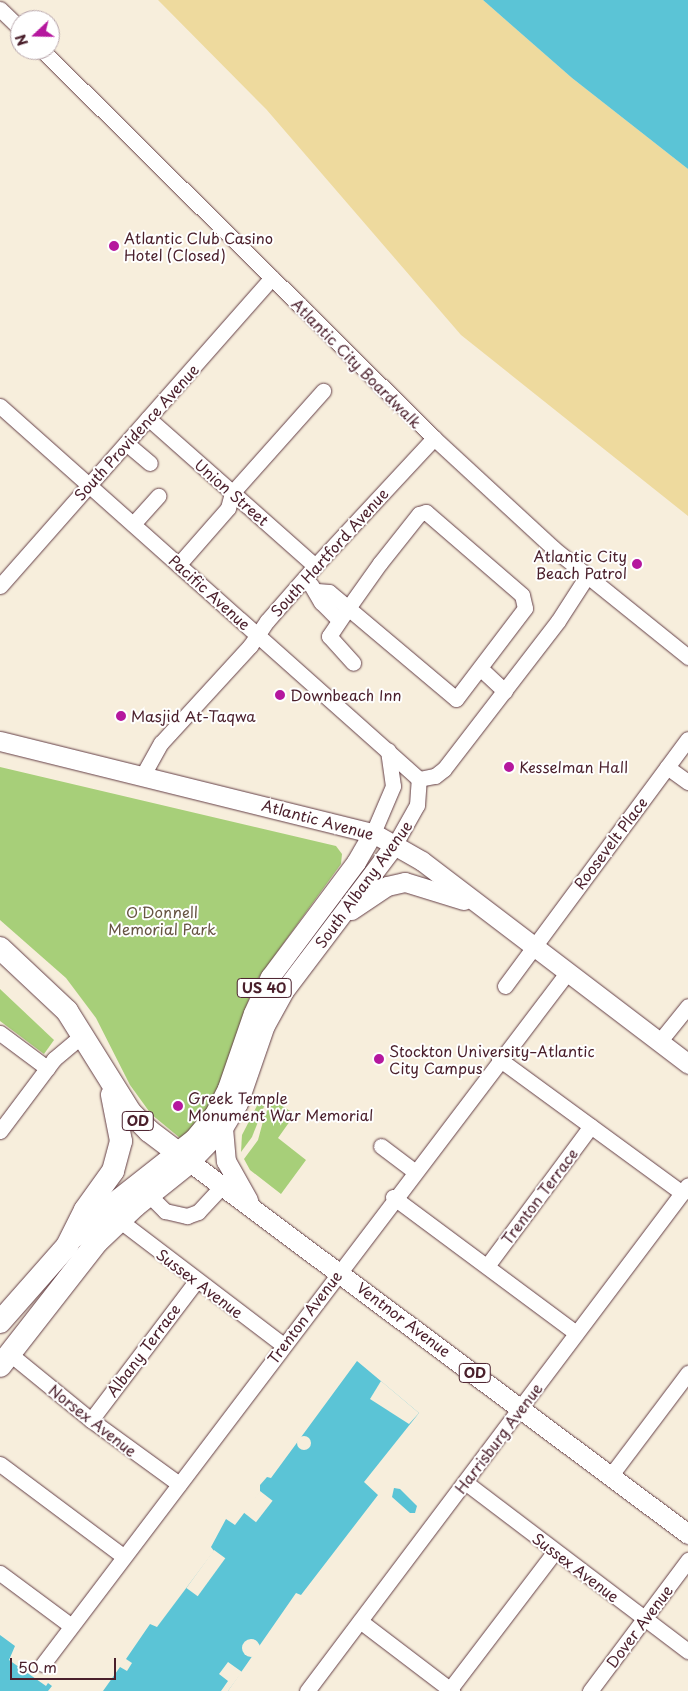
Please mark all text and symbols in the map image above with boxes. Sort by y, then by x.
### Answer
north arrow [10,10,60,60]
text: N [10,31,33,49]
place label: Atlantic Club Casino Hotel (Closed) [124,228,272,263]
marker: Atlantic Club Casino Hotel (Closed) [108,240,120,252]
street label: Atlantic City Boardwalk [288,294,426,432]
street label: South Providence Avenue [69,359,203,505]
street label: Union Street [191,455,273,529]
street label: South Hartford Avenue [267,484,391,620]
place label: Atlantic City Beach Patrol [534,546,627,581]
street label: Pacific Avenue [165,551,255,633]
marker: Atlantic City Beach Patrol [631,558,643,570]
place label: Downbeach Inn [290,686,402,704]
marker: Downbeach Inn [274,689,286,701]
place label: Masjid At-Taqwa [131,707,255,725]
marker: Masjid At-Taqwa [115,710,127,722]
place label: Kesselman Hall [519,758,628,776]
marker: Kesselman Hall [503,761,515,773]
street label: Roosevelt Place [569,793,651,893]
street label: Atlantic Avenue [261,796,375,842]
street label: South Albany Avenue [311,817,415,951]
park label: O'Donnell Memorial Park [108,902,216,937]
road number: US 40 [236,976,292,1000]
place label: Stockton University–Atlantic City Campus [389,1041,595,1076]
marker: Stockton University–Atlantic City Campus [373,1053,385,1065]
place label: Greek Temple Monument War Memorial [188,1088,375,1123]
marker: Greek Temple Monument War Memorial [172,1100,184,1112]
road number: OD [122,1110,154,1132]
street label: Trenton Terrace [497,1144,581,1248]
street label: Sussex Avenue [153,1244,247,1322]
street label: Trenton Avenue [263,1267,345,1367]
street label: Ventnor Avenue [354,1278,454,1360]
street label: Albany Terrace [103,1301,183,1399]
road number: OD [459,1362,491,1385]
street label: Harrisburg Avenue [450,1379,546,1497]
street label: Norsex Avenue [46,1380,140,1460]
street label: Sussex Avenue [529,1528,623,1606]
street label: Dover Avenue [602,1581,676,1671]
scale bar [12,1648,119,1680]
text: 50 m [18,1655,57,1678]

